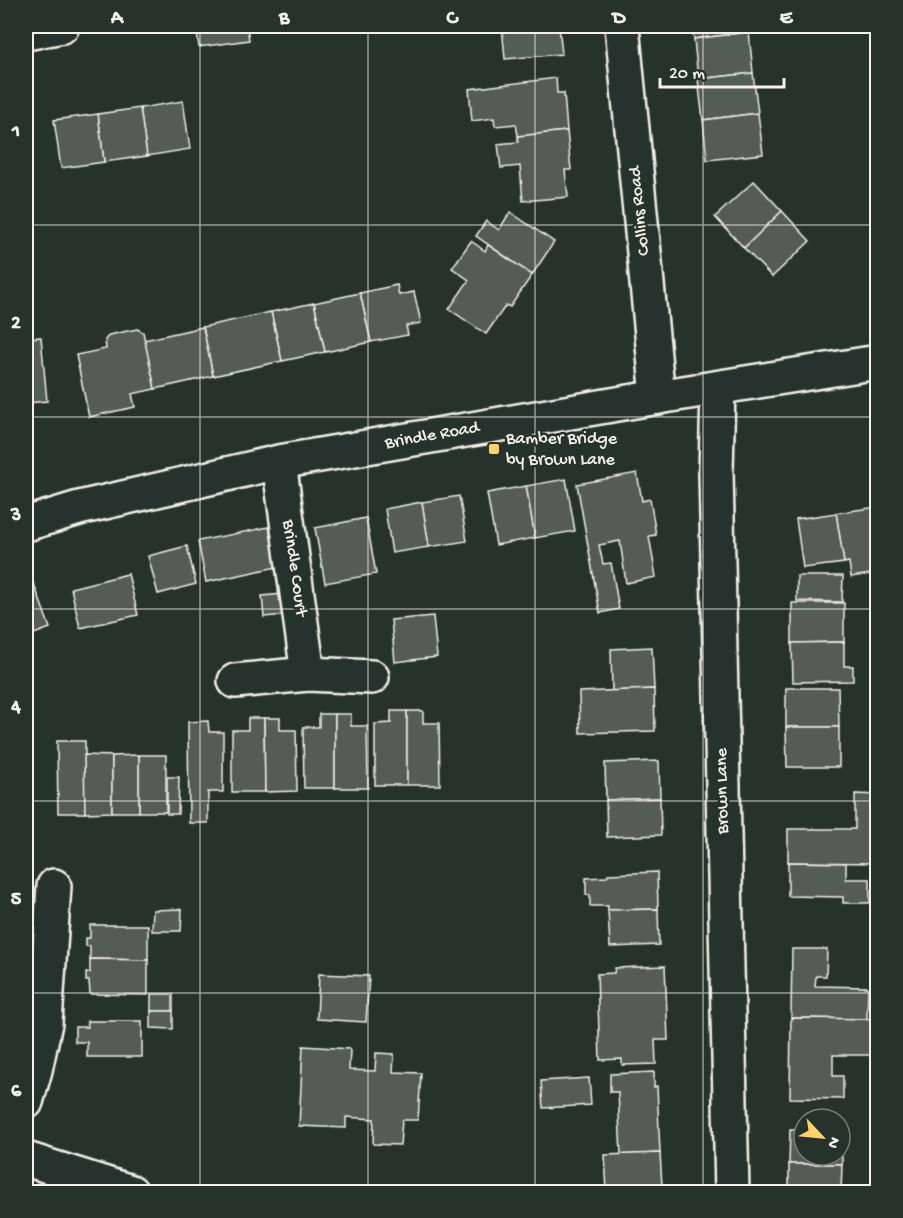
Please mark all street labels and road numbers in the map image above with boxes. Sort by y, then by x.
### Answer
street label: Collins Road [625,164,655,257]
street label: Brindle Road [382,417,482,455]
street label: Brindle Court [277,517,311,619]
street label: Brown Lane [712,747,734,835]

